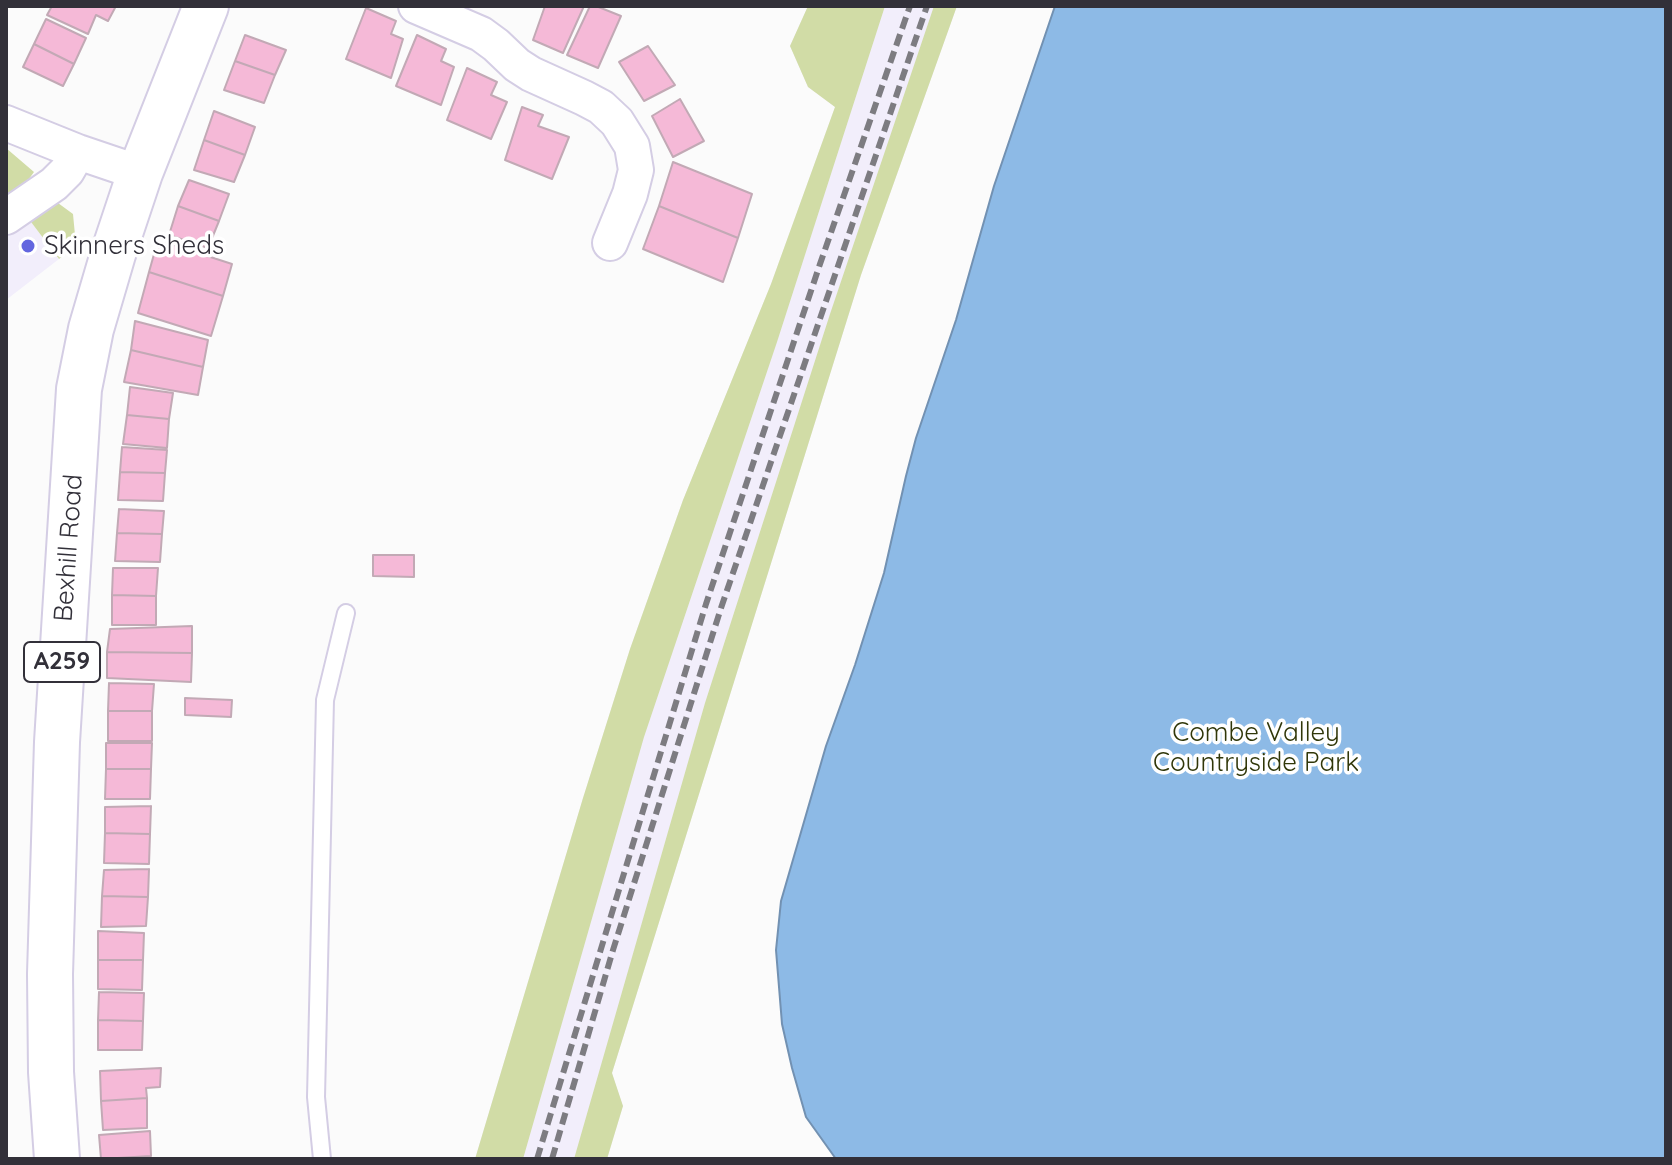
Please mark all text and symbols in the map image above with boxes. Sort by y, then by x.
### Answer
place label: Skinners Sheds [44,230,224,262]
marker: Skinners Sheds [19,237,37,255]
street label: Bexhill Road [48,473,90,623]
road number: A259 [24,642,100,682]
park label: Combe Valley Countryside Park [1153,717,1359,778]

